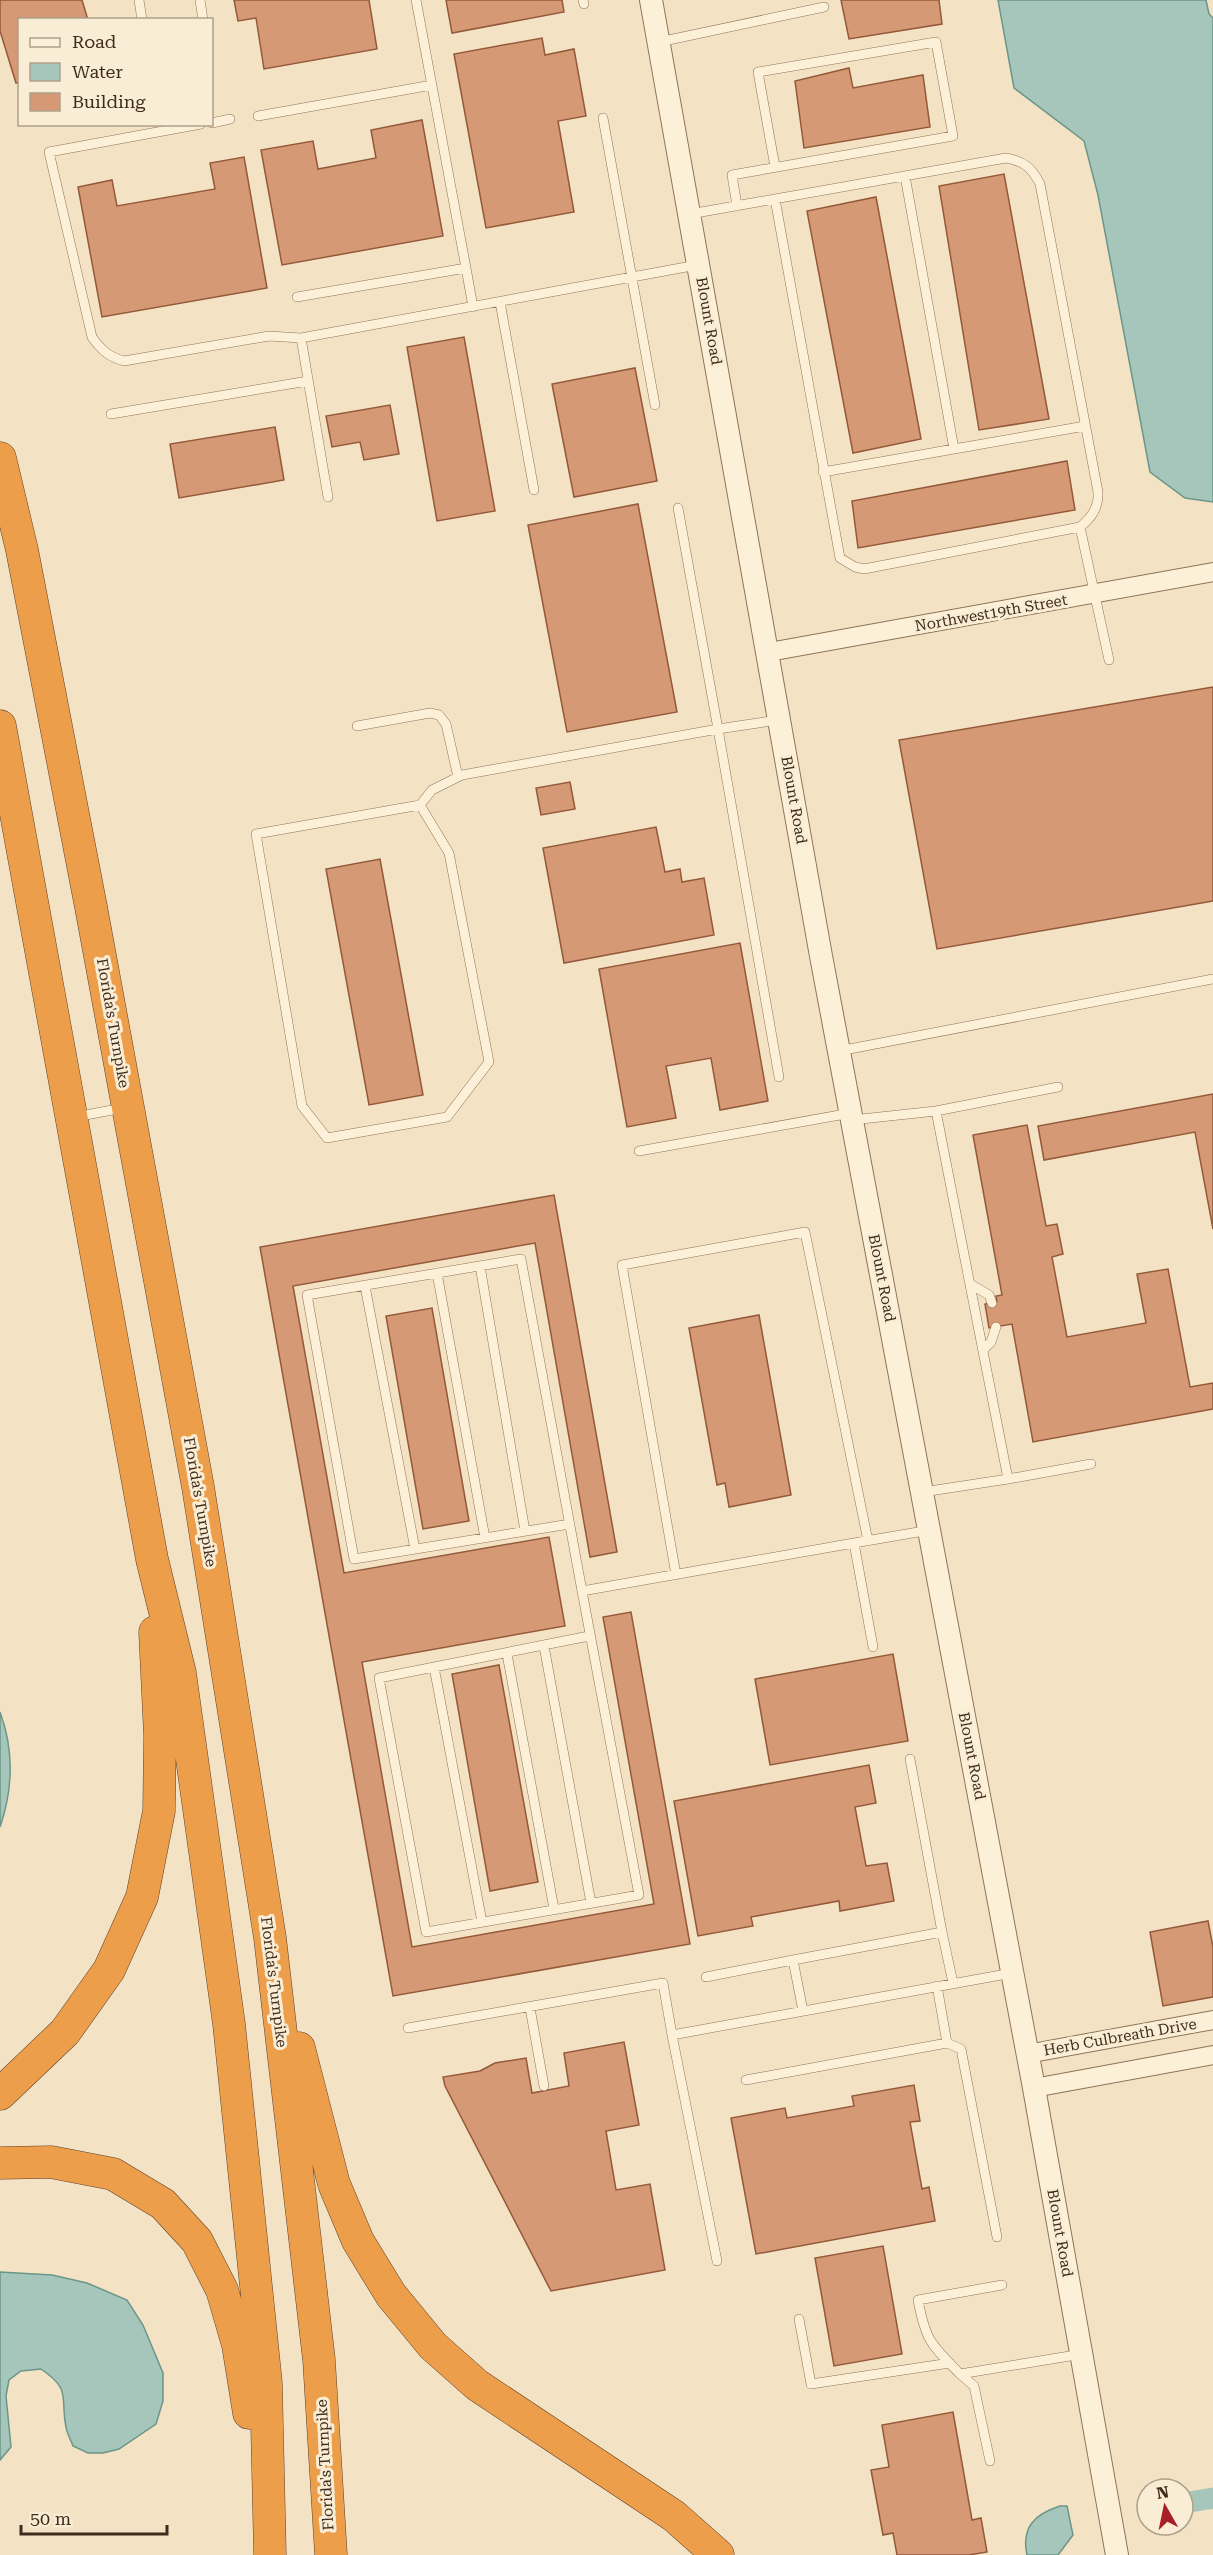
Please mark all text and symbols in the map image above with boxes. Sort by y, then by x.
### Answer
legend [18,18,213,126]
text: Road [72,31,117,52]
text: Water [72,61,123,82]
text: Building [72,91,146,112]
street label: Blount Road [692,276,726,367]
street label: Northwest19th Street [913,591,1069,635]
street label: Blount Road [777,755,811,846]
street label: Florida's Turnpike [93,957,133,1089]
street label: Blount Road [865,1233,899,1324]
street label: Florida's Turnpike [180,1436,220,1568]
street label: Blount Road [955,1711,989,1802]
street label: Florida's Turnpike [257,1916,291,2048]
street label: Herb Culbreath Drive [1042,2015,1198,2059]
street label: Blount Road [1043,2188,1077,2279]
street label: Florida's Turnpike [313,2399,337,2531]
north arrow [1135,2477,1195,2537]
text: N [1155,2482,1170,2503]
scale bar [21,2498,166,2536]
text: 50 m [30,2508,71,2529]

